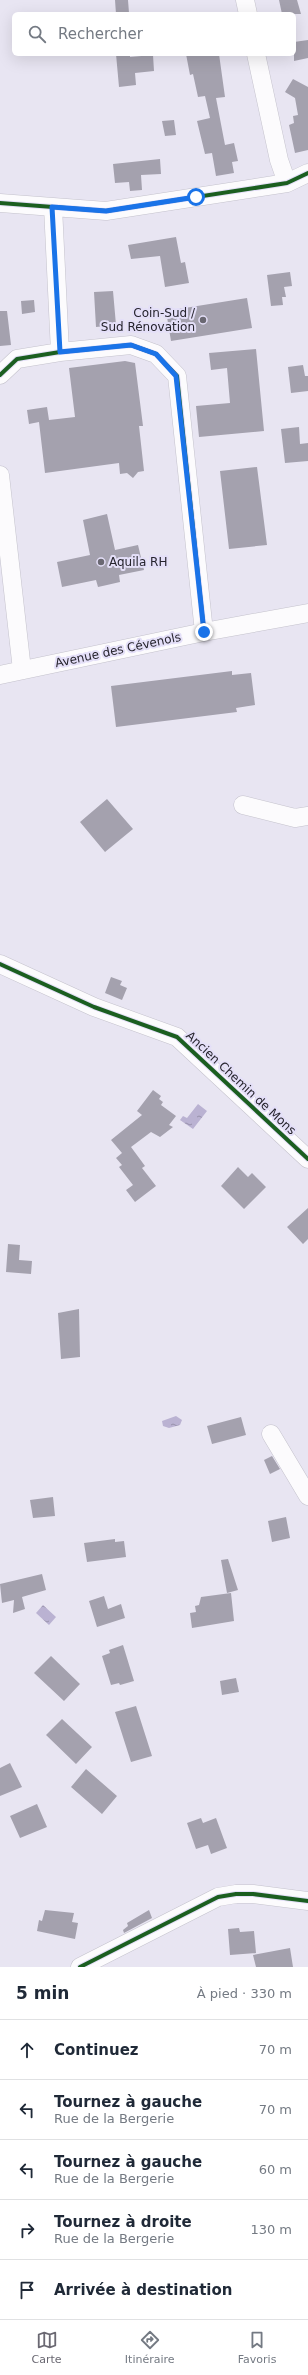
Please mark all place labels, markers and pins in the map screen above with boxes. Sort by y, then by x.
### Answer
place label: Coin-Sud / Sud Rénovation [101,306,196,334]
marker: Coin-Sud / Sud Rénovation [198,315,208,325]
place label: Aquila RH [109,555,167,569]
marker: Aquila RH [96,557,106,567]

